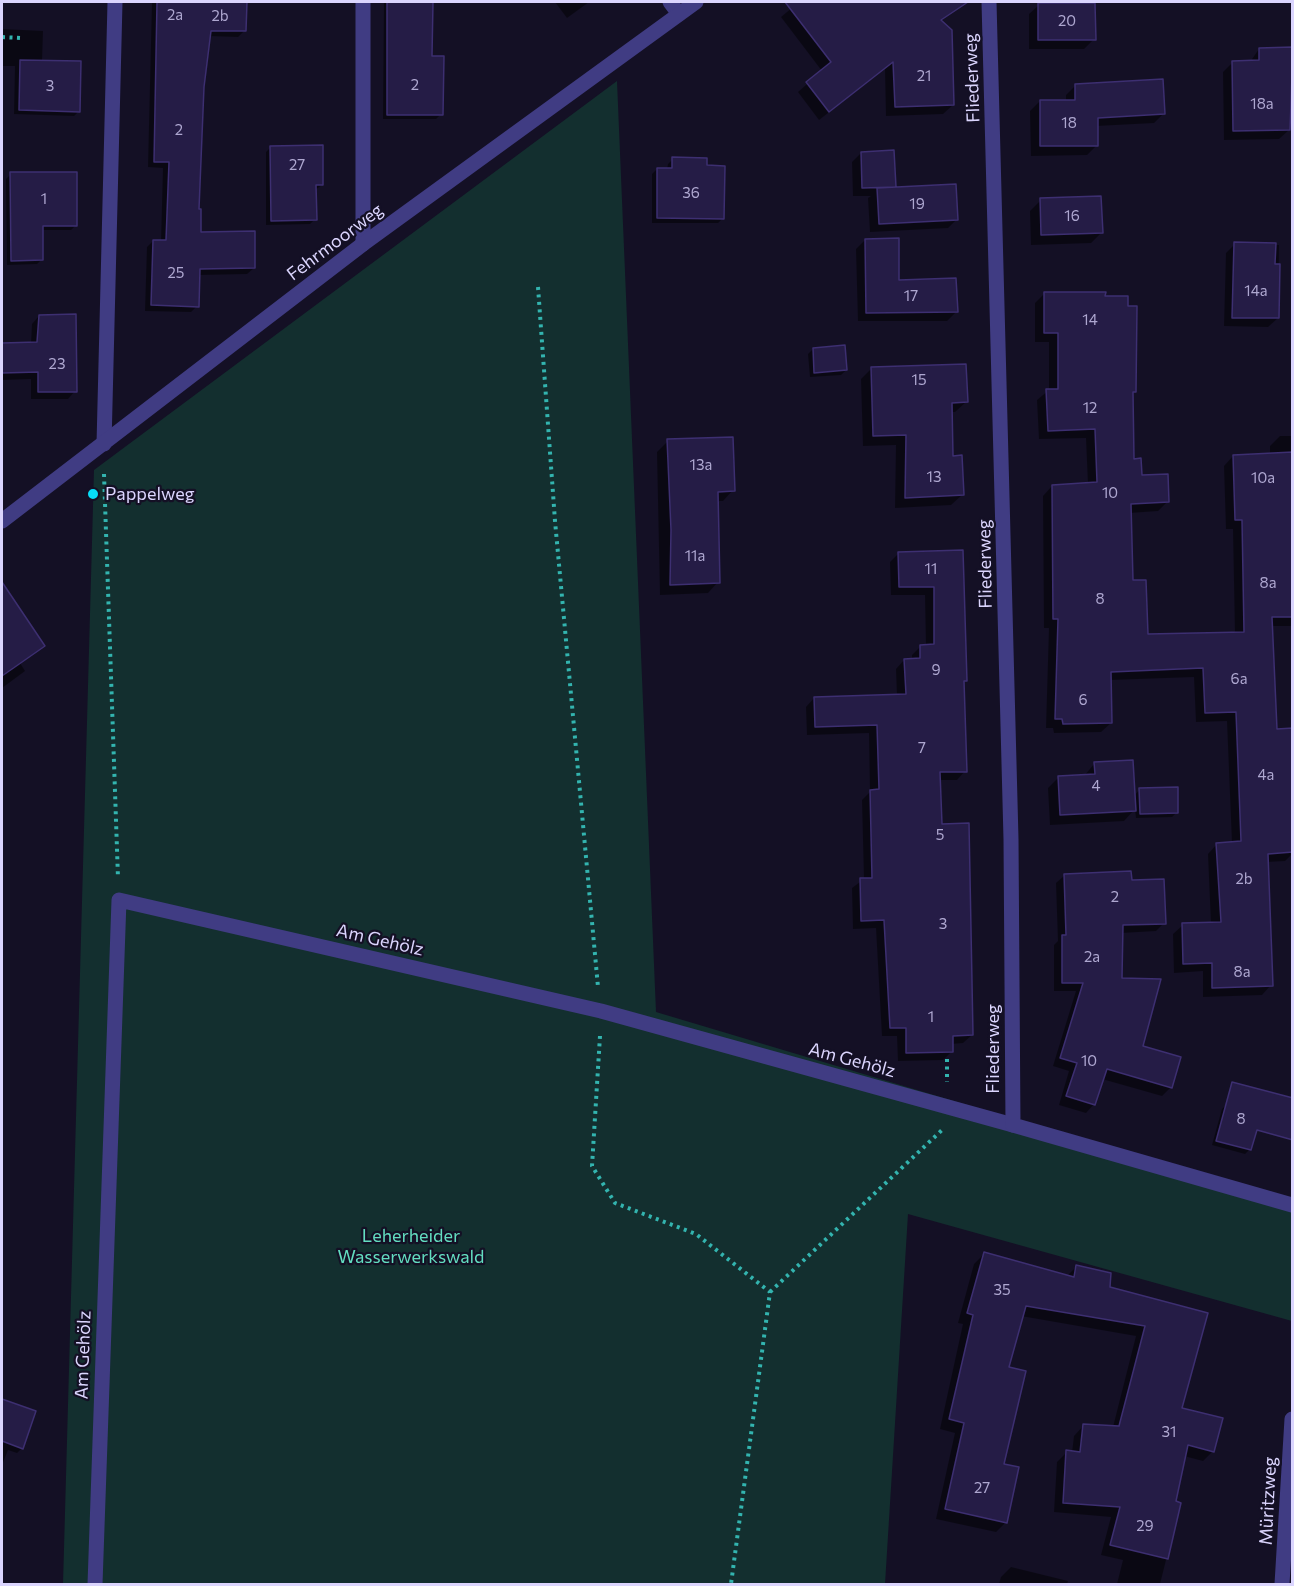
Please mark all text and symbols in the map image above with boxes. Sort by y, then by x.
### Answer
house number: 2a [167,6,183,24]
house number: 2b [211,7,229,25]
house number: 20 [1058,12,1076,30]
street label: Fliederweg [960,33,984,123]
house number: 21 [917,67,931,85]
house number: 2 [411,76,419,94]
house number: 3 [46,77,54,95]
house number: 18a [1250,95,1274,113]
house number: 18 [1061,114,1077,132]
house number: 2 [175,121,183,139]
house number: 27 [289,156,305,174]
house number: 36 [682,184,700,202]
house number: 1 [41,190,47,208]
house number: 19 [909,195,925,213]
street label: Fehrmoorweg [283,199,387,285]
house number: 16 [1064,207,1080,225]
house number: 25 [168,264,184,282]
house number: 14a [1244,282,1268,300]
house number: 17 [904,287,918,305]
house number: 14 [1082,311,1098,329]
house number: 23 [49,355,65,373]
house number: 15 [911,371,927,389]
house number: 12 [1083,399,1097,417]
house number: 13a [690,456,712,474]
house number: 13 [927,468,941,486]
house number: 10a [1251,469,1275,487]
place label: Pappelweg [105,483,194,505]
house number: 10 [1102,484,1118,502]
marker: Pappelweg [86,487,100,501]
street label: Fliederweg [973,519,997,609]
house number: 11a [685,547,705,565]
house number: 11 [925,560,937,578]
house number: 8a [1260,574,1276,592]
house number: 8 [1095,590,1105,608]
house number: 9 [931,661,941,679]
house number: 6a [1231,670,1247,688]
house number: 6 [1078,691,1088,709]
house number: 7 [918,739,926,757]
house number: 4a [1258,766,1274,784]
house number: 4 [1092,777,1100,795]
house number: 5 [936,826,944,844]
house number: 2b [1235,870,1253,888]
house number: 2 [1111,888,1119,906]
house number: 3 [939,915,947,933]
street label: Am Gehölz [334,919,426,961]
house number: 2a [1084,948,1100,966]
house number: 8a [1234,963,1250,981]
street label: Fliederweg [982,1004,1004,1094]
house number: 1 [928,1008,934,1026]
street label: Am Gehölz [806,1038,898,1082]
house number: 10 [1081,1052,1097,1070]
house number: 8 [1236,1110,1246,1128]
park label: Leherheider Wasserwerkswald [337,1225,485,1268]
house number: 35 [993,1281,1011,1299]
street label: Am Gehölz [71,1310,95,1400]
house number: 31 [1162,1423,1176,1441]
street label: Müritzweg [1255,1456,1281,1546]
house number: 27 [974,1479,990,1497]
house number: 29 [1136,1517,1154,1535]

